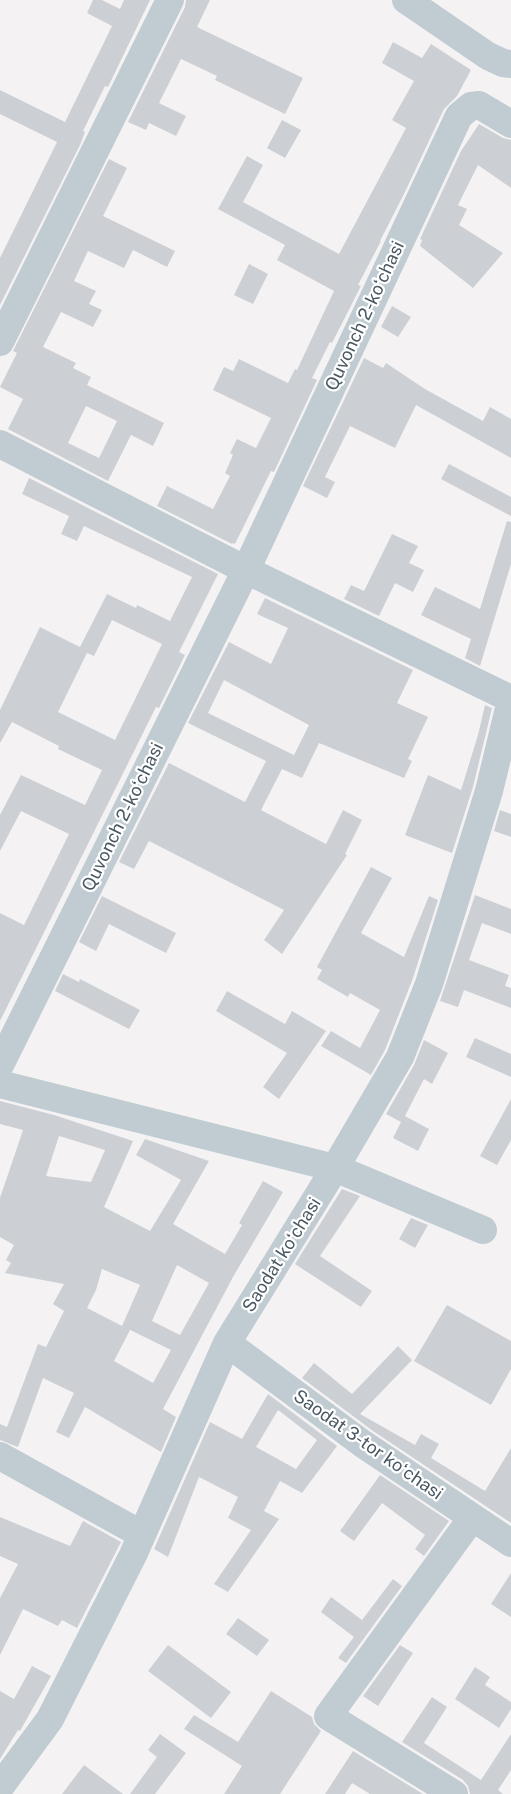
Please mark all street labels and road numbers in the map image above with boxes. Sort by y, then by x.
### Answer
street label: Quvonch 2-koʻchasi [321,238,409,394]
street label: Quvonch 2-koʻchasi [78,739,168,895]
street label: Saodat koʻchasi [238,1194,326,1316]
street label: Saodat 3-tor koʻchasi [289,1385,447,1505]

